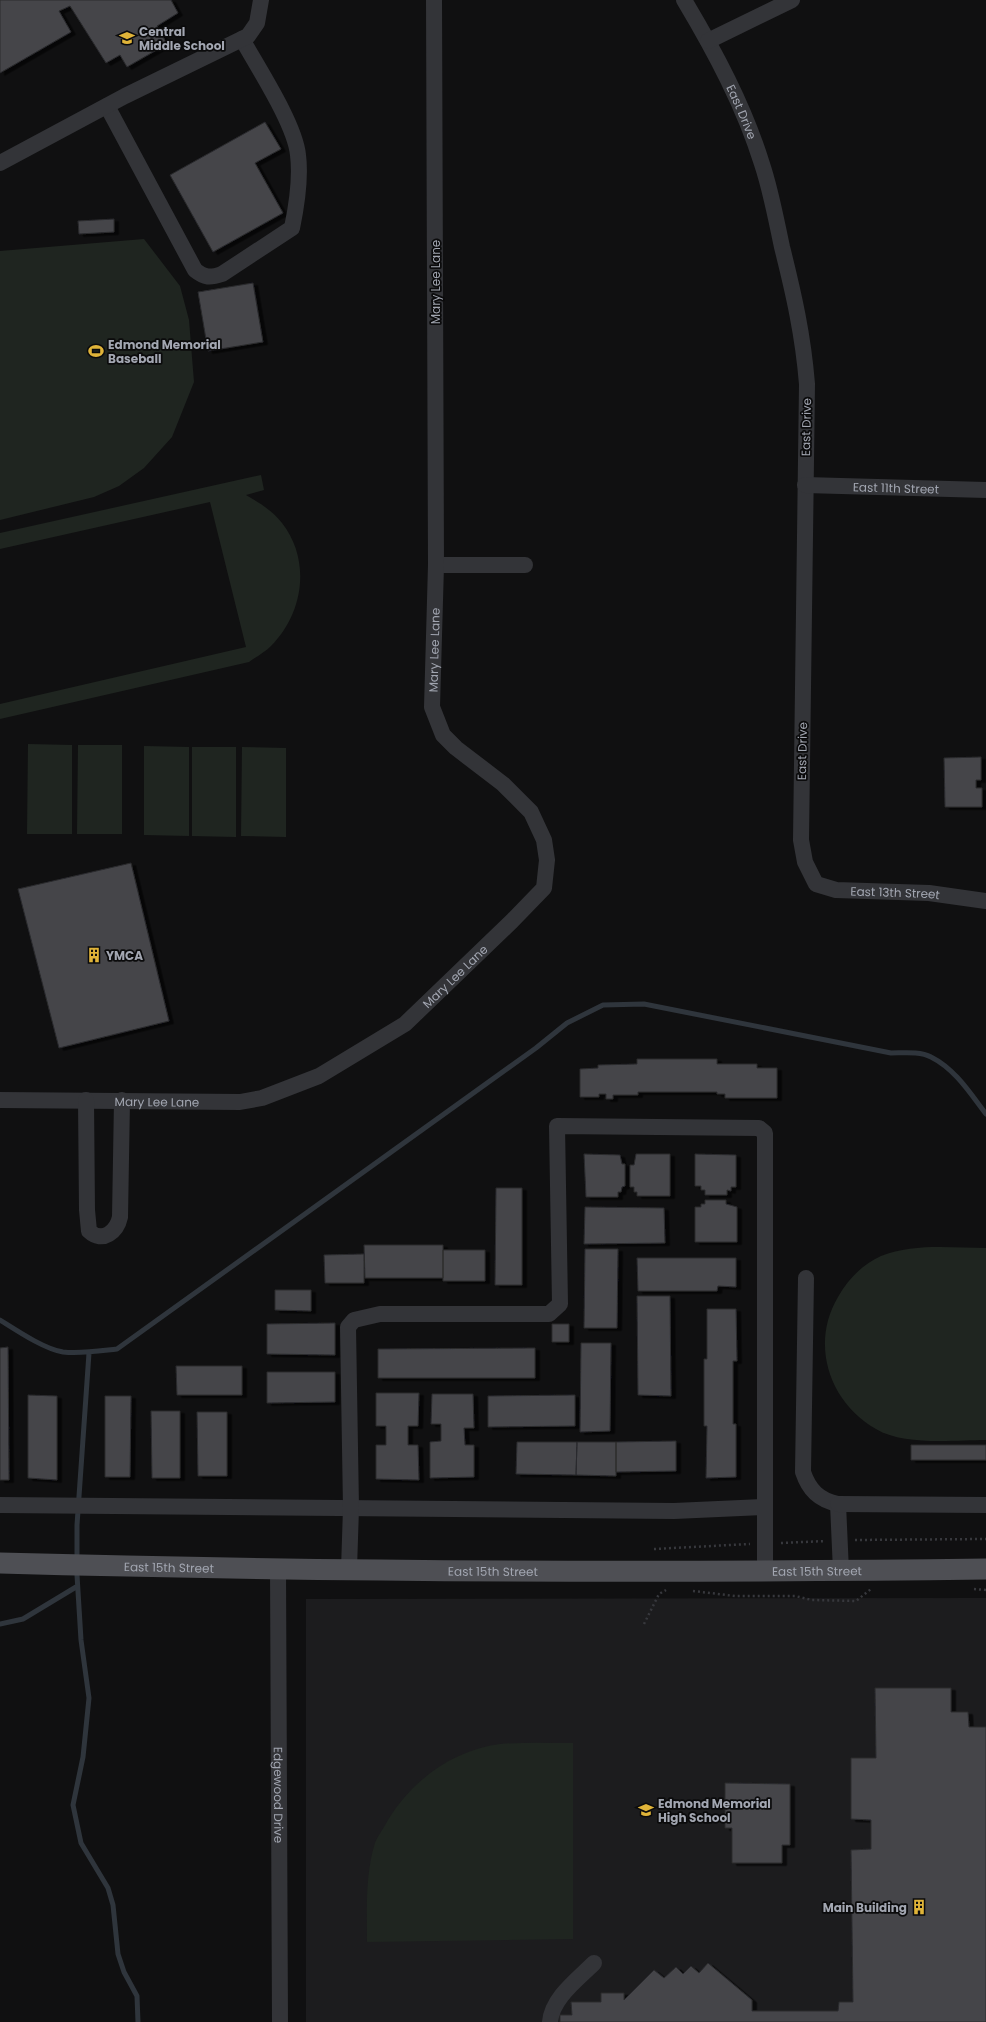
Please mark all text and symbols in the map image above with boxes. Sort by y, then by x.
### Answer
place label: Central Middle School [139,23,225,54]
school or university icon: Central Middle School [118,29,136,47]
street label: East Drive [723,81,761,142]
street label: Mary Lee Lane [427,240,444,324]
place label: Edmond Memorial Baseball [108,336,221,367]
sports icon: Edmond Memorial Baseball [87,342,105,360]
street label: East Drive [797,398,815,456]
street label: East 11th Street [853,478,939,497]
street label: Mary Lee Lane [424,607,443,693]
street label: East Drive [793,722,811,780]
street label: East 13th Street [850,882,941,903]
street label: Mary Lee Lane [418,941,491,1012]
building icon: YMCA [85,946,103,964]
place label: YMCA [106,947,143,964]
street label: Mary Lee Lane [115,1092,199,1110]
street label: East 15th Street [124,1558,214,1576]
street label: East 15th Street [448,1562,538,1580]
street label: East 15th Street [772,1562,862,1579]
street label: Edgewood Drive [270,1747,288,1843]
place label: Edmond Memorial High School [658,1795,771,1826]
school or university icon: Edmond Memorial High School [637,1801,655,1819]
building icon: Main Building [910,1898,928,1916]
place label: Main Building [823,1899,907,1916]

